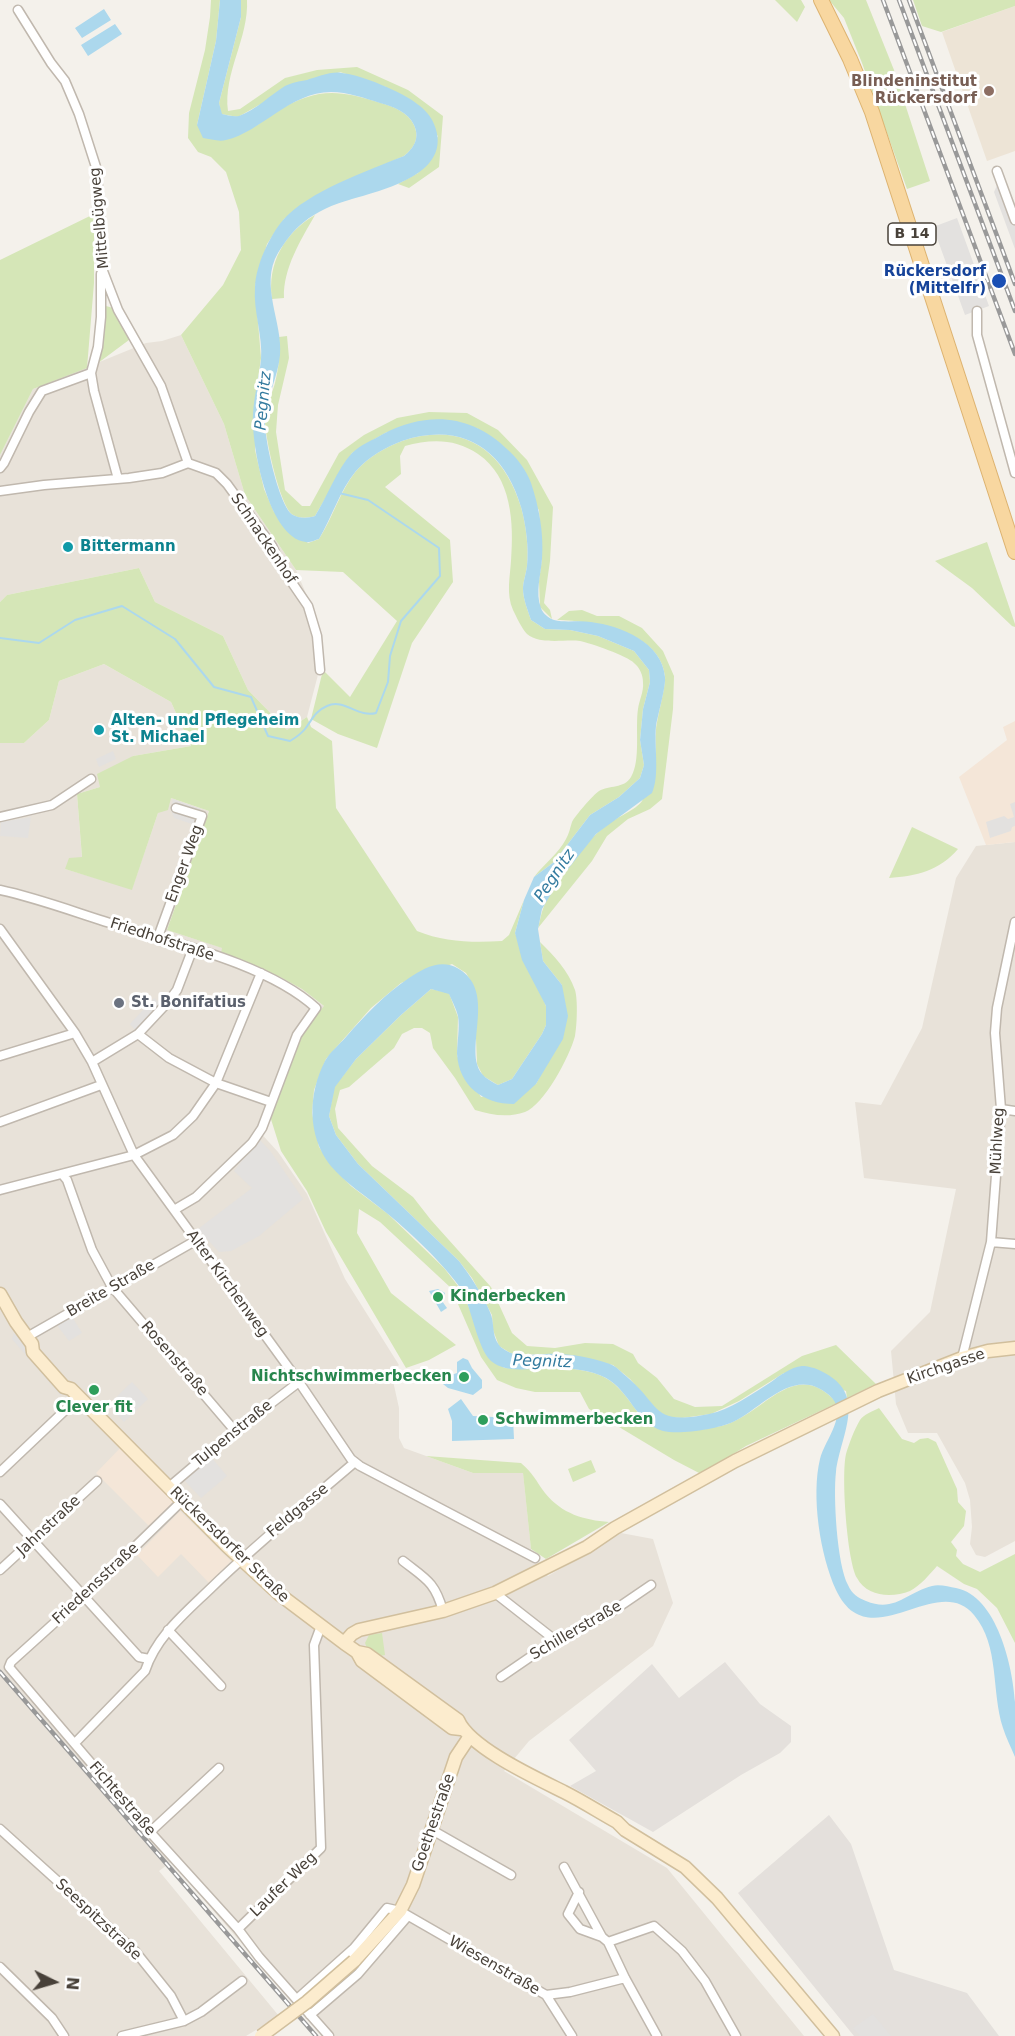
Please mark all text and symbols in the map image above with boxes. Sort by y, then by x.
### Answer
place label: Blindeninstitut Rückersdorf [851,73,977,108]
marker: Blindeninstitut Rückersdorf [982,84,996,98]
street label: Mittelbügweg [87,166,113,270]
road number: B 14 [888,223,936,245]
place label: Rückersdorf (Mittelfr) [884,263,986,298]
marker: Rückersdorf (Mittelfr) [990,272,1008,290]
water label: Pegnitz [252,371,276,431]
street label: Schnackenhof [226,490,300,588]
place label: Bittermann [80,538,176,556]
marker: Bittermann [61,540,75,554]
place label: Alten- und Pflegeheim St. Michael [111,712,299,747]
marker: Alten- und Pflegeheim St. Michael [92,723,106,737]
street label: Enger Weg [163,823,207,905]
water label: Pegnitz [531,846,579,906]
street label: Friedhofstraße [108,915,216,965]
place label: St. Bonifatius [131,994,246,1012]
marker: St. Bonifatius [112,996,126,1010]
street label: Mühlweg [987,1107,1009,1175]
street label: Alter Kirchenweg [182,1227,272,1341]
street label: Breite Straße [64,1256,158,1322]
place label: Kinderbecken [450,1288,566,1306]
marker: Kinderbecken [431,1290,445,1304]
street label: Rosenstraße [137,1318,211,1400]
street label: Kirchgasse [905,1345,987,1389]
water label: Pegnitz [512,1351,572,1373]
place label: Nichtschwimmerbecken [251,1368,452,1386]
marker: Nichtschwimmerbecken [457,1370,471,1384]
marker: Clever fit [87,1383,101,1397]
street label: Tulpenstraße [190,1397,276,1471]
place label: Clever fit [55,1399,133,1417]
place label: Schwimmerbecken [495,1411,653,1429]
marker: Schwimmerbecken [476,1413,490,1427]
street label: Feldgasse [264,1480,332,1542]
street label: Rückersdorfer Straße [166,1483,292,1607]
street label: Jahnstraße [13,1492,85,1560]
street label: Friedensstraße [49,1540,143,1628]
street label: Schillerstraße [527,1597,625,1665]
street label: Fichtestraße [85,1758,159,1840]
street label: Goethestraße [409,1772,459,1874]
street label: Laufer Weg [247,1849,321,1921]
street label: Seespitzstraße [51,1876,145,1964]
street label: Wiesenstraße [445,1933,543,1999]
north arrow [24,1952,84,2012]
text: N [62,1976,82,1991]

